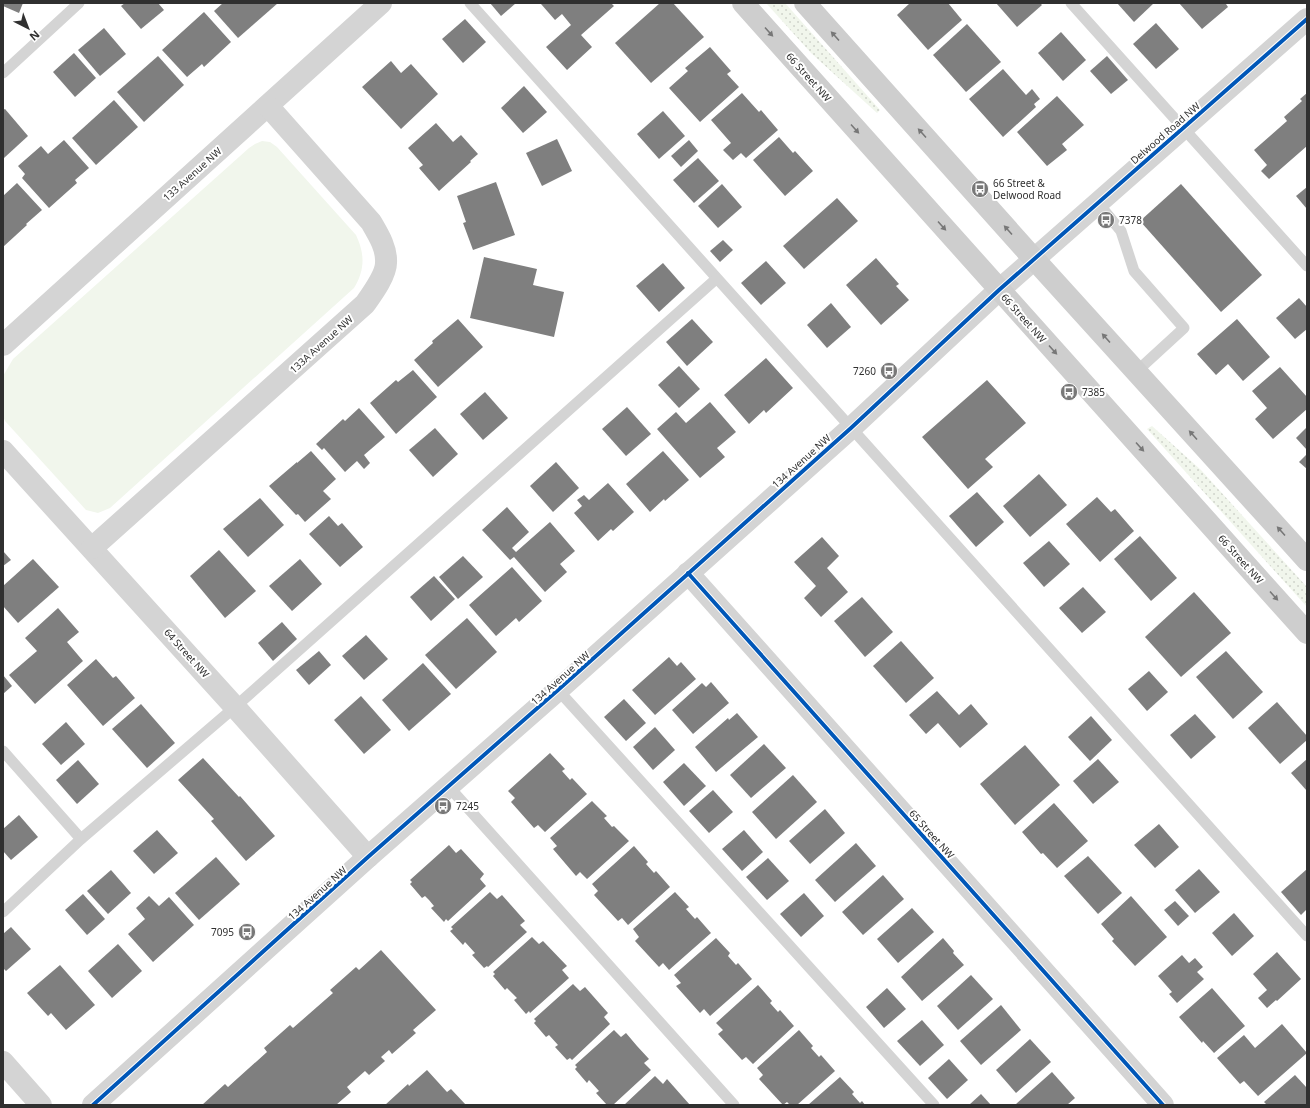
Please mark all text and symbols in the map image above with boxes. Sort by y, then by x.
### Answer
north arrow [8,8,48,48]
text: N [27,27,43,44]
one-way arrow [764,27,774,37]
one-way arrow [831,32,840,41]
street label: 66 Street NW [783,49,835,105]
street label: Delwood Road NW [1127,98,1203,167]
one-way arrow [851,124,860,134]
one-way arrow [917,128,926,139]
street label: 133 Avenue NW [160,143,225,204]
place label: 66 Street & Delwood Road [993,176,1061,202]
bus stop icon: 66 Street & Delwood Road [970,179,990,199]
bus stop icon: 7378 [1096,210,1116,230]
place label: 7378 [1119,213,1142,227]
one-way arrow [937,221,947,231]
one-way arrow [1004,225,1013,236]
street label: 66 Street NW [998,290,1050,346]
street label: 133A Avenue NW [286,311,356,376]
one-way arrow [1102,334,1111,343]
one-way arrow [1048,345,1058,355]
bus stop icon: 7260 [879,361,899,381]
place label: 7260 [853,364,876,378]
bus stop icon: 7385 [1059,382,1079,402]
place label: 7385 [1082,385,1105,399]
street label: 134 Avenue NW [769,430,834,491]
one-way arrow [1189,430,1198,440]
one-way arrow [1135,442,1145,452]
one-way arrow [1276,526,1285,536]
street label: 66 Street NW [1215,531,1267,587]
one-way arrow [1269,591,1278,601]
street label: 64 Street NW [161,625,213,681]
street label: 134 Avenue NW [528,647,593,708]
bus stop icon: 7245 [433,796,453,816]
place label: 7245 [456,799,479,813]
street label: 65 Street NW [906,806,958,862]
street label: 134 Avenue NW [285,862,350,923]
bus stop icon: 7095 [237,922,257,942]
place label: 7095 [211,925,234,939]

